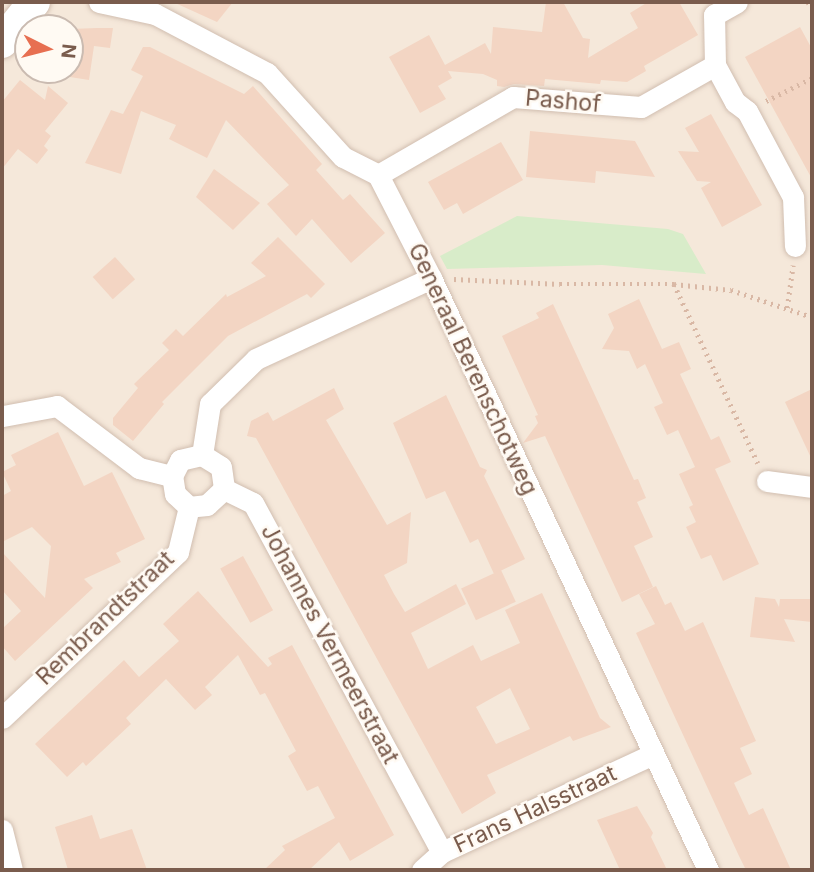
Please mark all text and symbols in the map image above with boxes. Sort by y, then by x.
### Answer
north arrow [14,14,84,84]
text: N [56,43,81,59]
street label: Pashof [524,84,602,118]
street label: Generaal Berenschotweg [403,239,543,499]
street label: Johannes Vermeerstraat [255,520,405,768]
street label: Rembrandtstraat [30,545,180,691]
street label: Frans Halsstraat [449,759,621,859]

